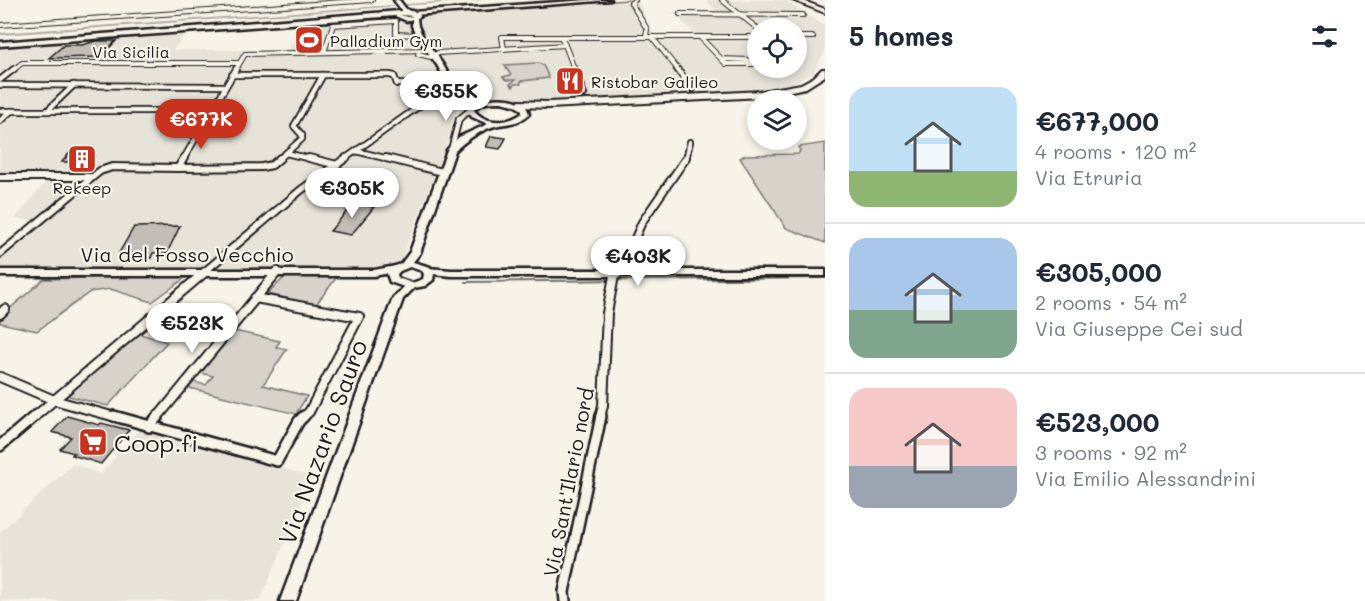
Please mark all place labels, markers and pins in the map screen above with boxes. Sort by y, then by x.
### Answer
sports icon: Palladium Gym [293,24,325,56]
place label: Palladium Gym [330,30,442,51]
restaurant icon: Ristobar Galileo [554,65,586,97]
pin: €355K [404,71,488,122]
place label: Ristobar Galileo [591,71,718,92]
pin: €677K [159,99,243,150]
building icon: Rekeep [66,143,98,175]
pin: €305K [310,168,394,219]
place label: Rekeep [53,177,111,198]
pin: €403K [596,236,680,287]
pin: €523K [150,303,234,354]
supermarket icon: Coop.fi [77,426,109,458]
place label: Coop.fi [114,427,198,458]

